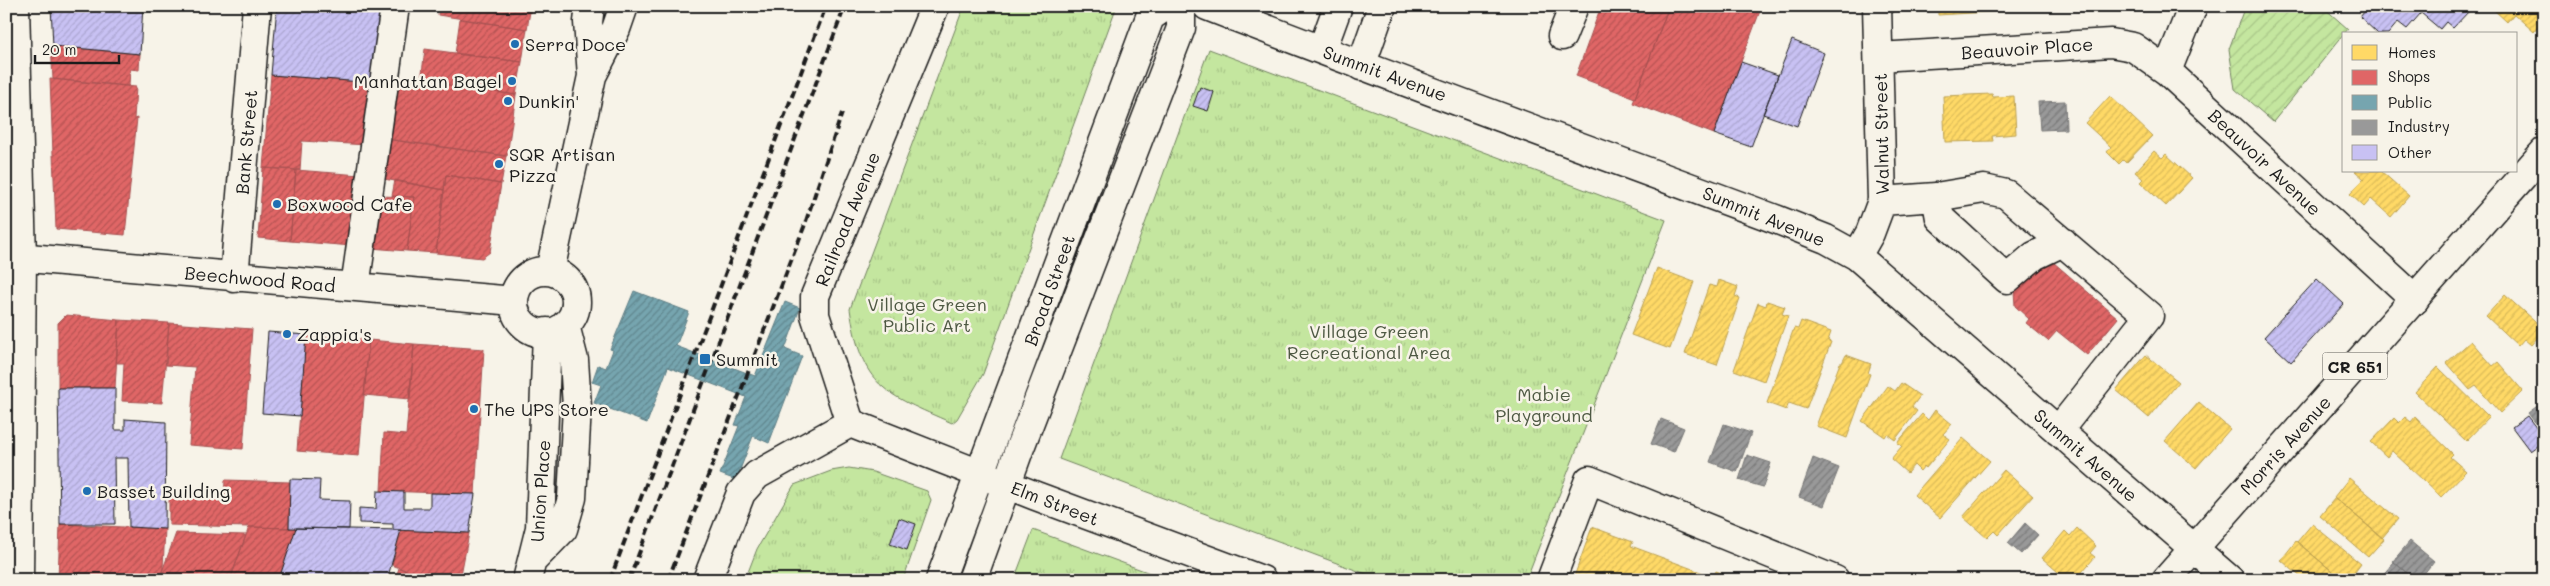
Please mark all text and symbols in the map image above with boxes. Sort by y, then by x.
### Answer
street label: Beauvoir Place [1960,31,2094,65]
scale bar [35,32,119,64]
place label: Serra Doce [525,32,626,56]
legend [2342,32,2518,172]
marker: Serra Doce [509,38,521,50]
text: 20 m [42,39,76,59]
street label: Summit Avenue [1320,39,1450,107]
text: Homes [2388,42,2436,62]
text: Shops [2388,66,2430,86]
place label: Manhattan Bagel [354,69,502,93]
street label: Walnut Street [1868,73,1894,195]
marker: Manhattan Bagel [506,75,518,87]
street label: Bank Street [229,89,263,195]
place label: Dunkin' [518,89,579,113]
text: Public [2388,92,2432,112]
marker: Dunkin' [502,95,514,107]
street label: Beauvoir Avenue [2203,103,2327,221]
text: Industry [2388,116,2450,136]
place label: SQR Artisan Pizza [509,142,615,187]
text: Other [2388,142,2432,162]
street label: Railroad Avenue [809,148,885,290]
marker: SQR Artisan Pizza [493,158,505,170]
street label: Summit Avenue [1699,180,1829,252]
place label: Boxwood Cafe [287,192,413,216]
marker: Boxwood Cafe [271,198,283,210]
street label: Broad Street [1018,231,1080,349]
street label: Beechwood Road [183,260,337,298]
park label: Village Green Public Art [867,292,987,337]
park label: Village Green Recreational Area [1287,319,1451,364]
place label: Zappia's [297,322,372,346]
marker: Zappia's [281,328,293,340]
place label: Summit [716,347,778,371]
marker: Summit [698,352,712,366]
road number: CR 651 [2322,352,2388,380]
park label: Mabie Playground [1495,382,1593,427]
street label: Morris Avenue [2234,390,2336,500]
place label: The UPS Store [484,397,609,421]
marker: The UPS Store [468,403,480,415]
street label: Summit Avenue [2029,403,2143,507]
street label: Union Place [524,439,556,543]
street label: Elm Street [1008,475,1102,531]
place label: Basset Building [97,479,230,503]
marker: Basset Building [81,485,93,497]

